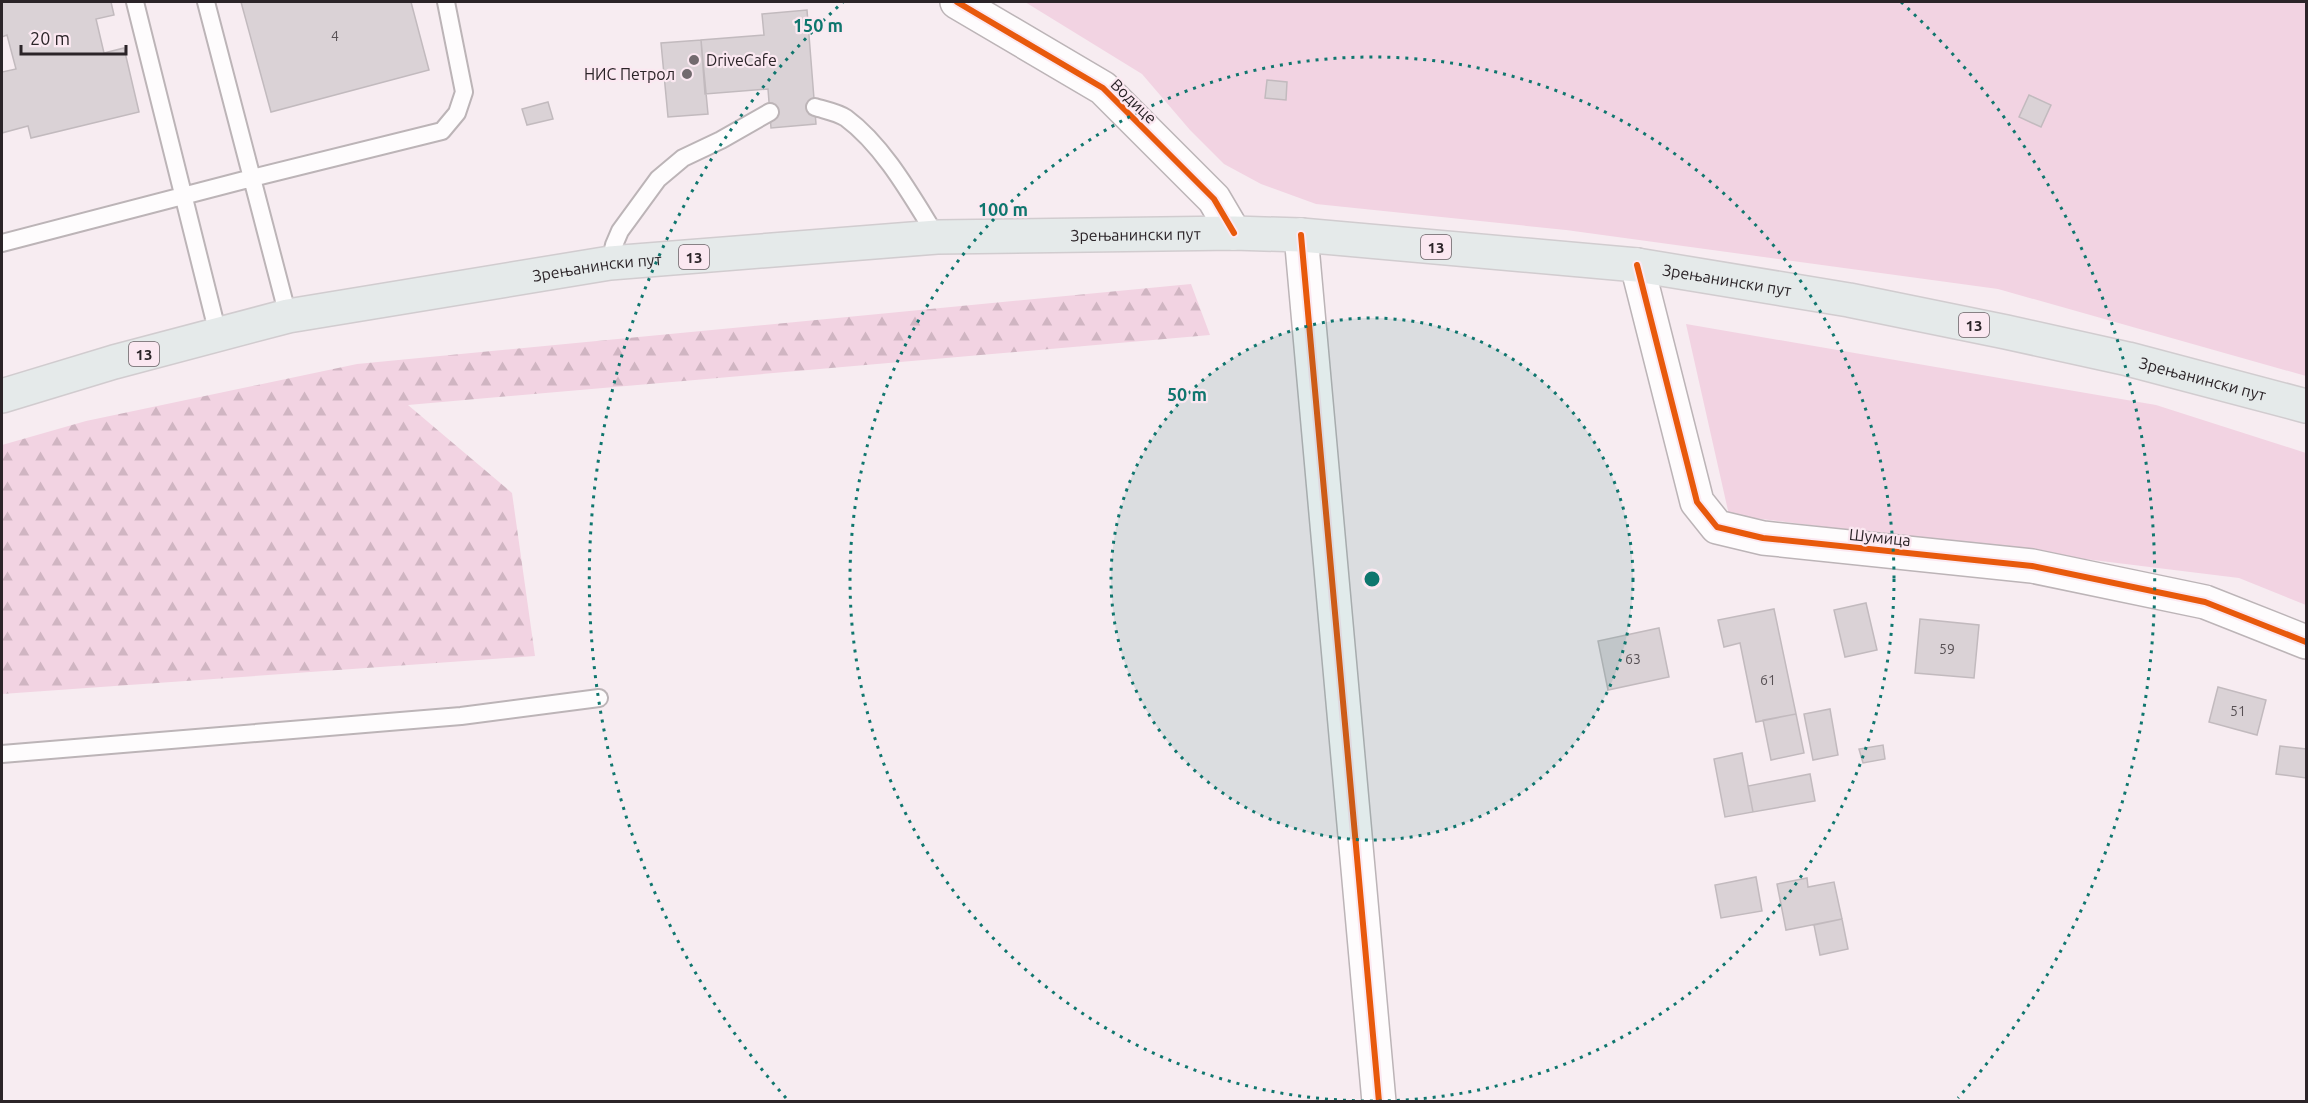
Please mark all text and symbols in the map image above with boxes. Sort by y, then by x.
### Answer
text: 150 m [793,15,843,35]
scale bar [21,18,126,56]
text: 20 m [30,28,70,48]
house number: 4 [331,28,339,44]
place label: DriveCafe [706,51,777,69]
marker: DriveCafe [687,53,701,67]
place label: НИС Петрол [584,65,675,83]
marker: НИС Петрол [680,67,694,81]
street label: Водице [1107,75,1161,127]
text: 100 m [978,199,1028,219]
street label: Зрењанински пут [1070,224,1201,244]
road number: 13 [1421,235,1451,259]
road number: 13 [679,245,709,269]
street label: Зрењанински пут [531,250,662,285]
street label: Зрењанински пут [1661,260,1793,299]
road number: 13 [1959,313,1989,337]
road number: 13 [129,342,159,366]
street label: Зрењанински пут [2137,353,2268,404]
text: 50 m [1167,384,1207,404]
street label: Шумица [1848,525,1912,549]
centre of rings [1362,569,1382,589]
house number: 59 [1939,641,1955,657]
house number: 63 [1625,651,1641,667]
house number: 61 [1760,672,1776,688]
house number: 51 [2230,703,2246,719]

